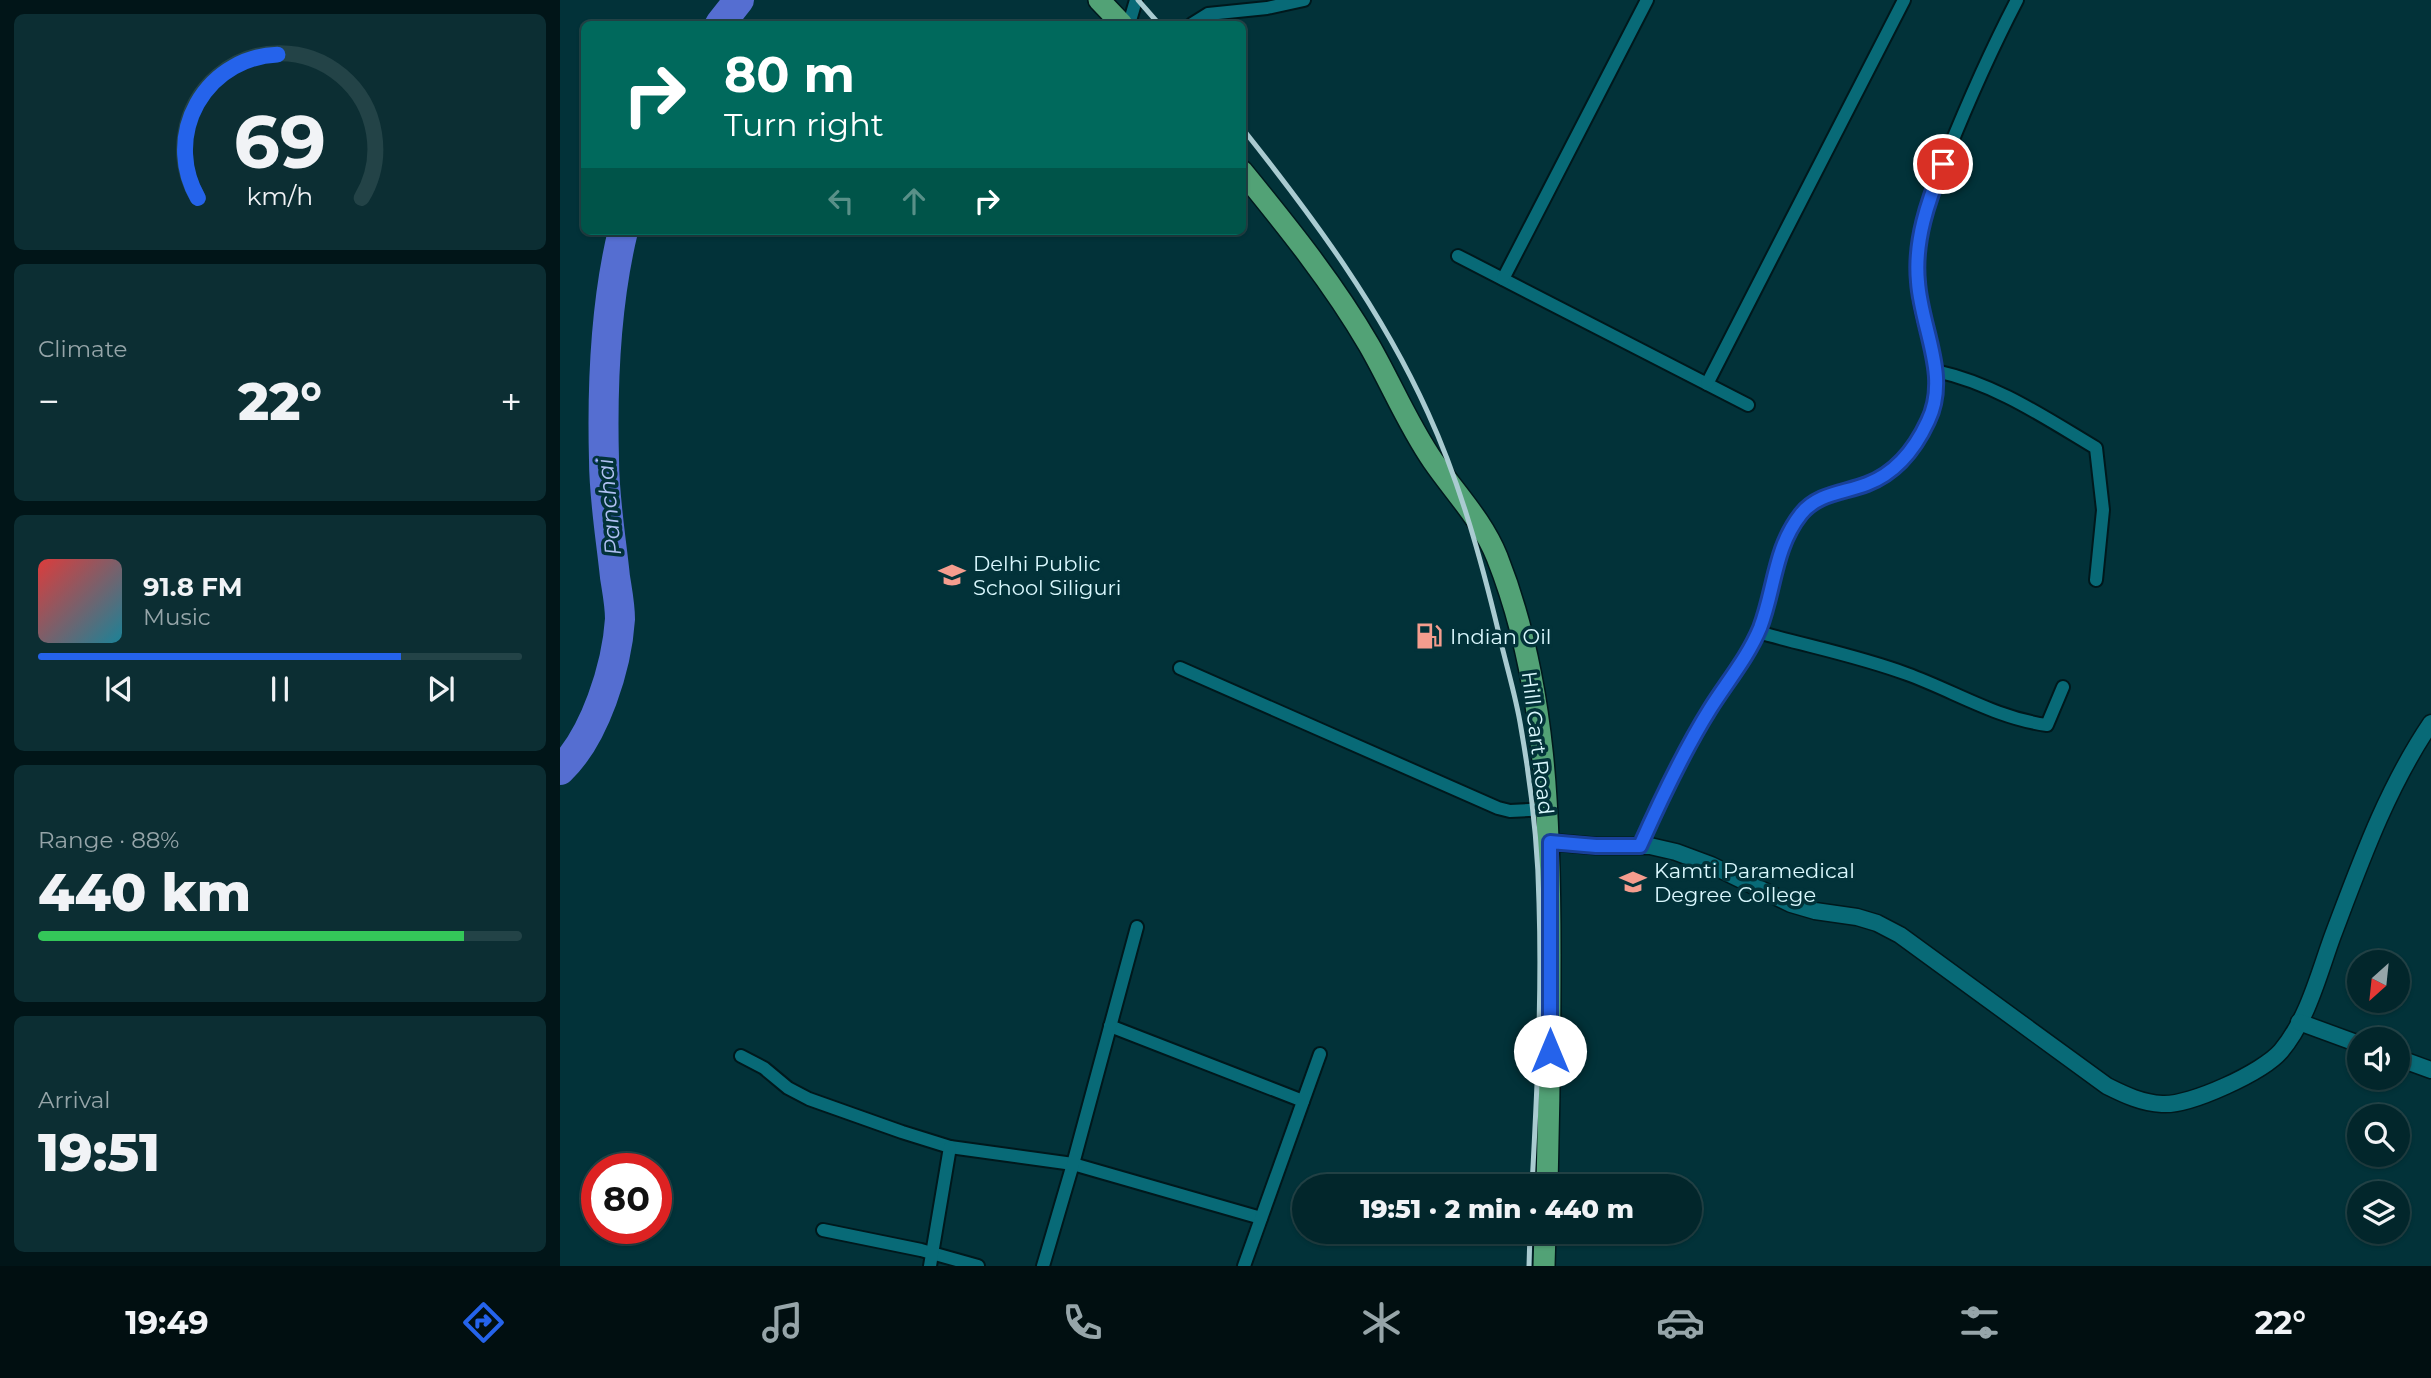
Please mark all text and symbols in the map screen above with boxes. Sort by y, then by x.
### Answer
text: 80 m [724,45,855,104]
icon: right [609,49,700,140]
text: 69 [234,99,326,187]
text: Turn right [724,105,884,144]
pin [1913,134,1973,194]
icon: arrive [1924,145,1962,183]
text: km/h [247,181,313,211]
icon: left [822,182,860,220]
icon: ahead [895,182,933,220]
icon: right [968,182,1006,220]
text: Climate [38,335,127,363]
text: 22° [238,370,322,433]
text: − [38,378,60,425]
text: + [500,378,522,425]
water label: Panchai [591,456,627,557]
place label: Delhi Public School Siliguri [973,551,1122,600]
school or university icon: Delhi Public School Siliguri [937,560,967,590]
text: 91.8 FM [143,571,243,603]
text: Music [143,603,211,631]
fuel station icon: Indian Oil [1414,621,1444,651]
place label: Indian Oil [1450,624,1551,649]
icon: previous [100,670,138,708]
icon: pause [261,670,299,708]
icon: next [422,670,460,708]
street label: Hill Cart Road [1517,670,1559,816]
text: Range · 88% [38,826,179,854]
place label: Kamti Paramedical Degree College [1654,858,1855,907]
text: 440 km [38,861,251,924]
school or university icon: Kamti Paramedical Degree College [1618,867,1648,897]
north arrow [2347,950,2410,1013]
map controls [2347,950,2410,1244]
position arrow [1513,1014,1587,1088]
button: sound [2347,1027,2410,1090]
text: Arrival [38,1086,111,1114]
button: search [2347,1104,2410,1167]
text: 19:51 [38,1121,160,1184]
speed limit sign: 80 [581,1153,672,1244]
button: layers [2347,1181,2410,1244]
text: 19:51 · 2 min · 440 m [1360,1193,1634,1225]
icon: directions [459,1298,508,1347]
icon: music [758,1298,807,1347]
icon: phone [1058,1298,1107,1347]
icon: climate [1357,1298,1406,1347]
icon: car [1656,1298,1705,1347]
icon: filters [1955,1298,2004,1347]
text: 19:49 [125,1303,209,1342]
text: 22° [2255,1303,2306,1342]

